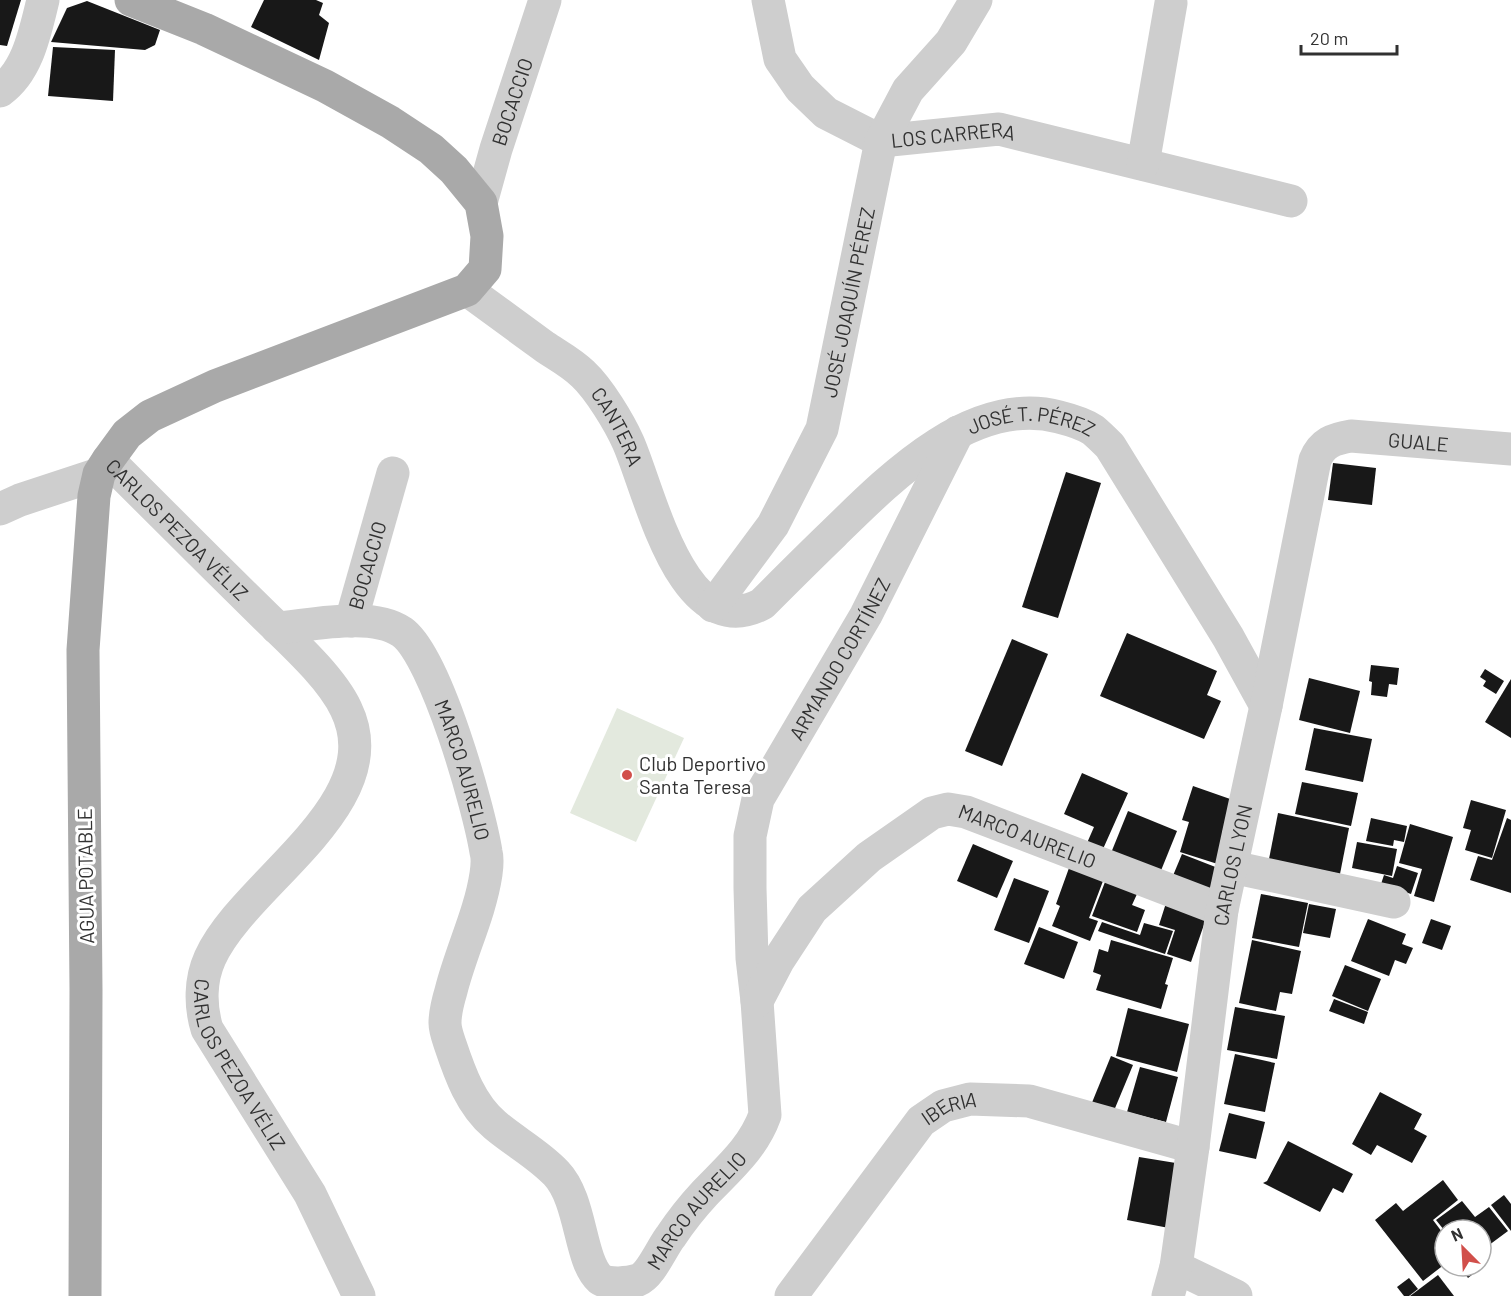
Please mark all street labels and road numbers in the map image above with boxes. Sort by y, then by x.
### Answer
street label: BOCACCIO [486,55,537,148]
street label: LOS CARRERA [890,117,1018,152]
street label: JOSÉ JOAQUÍN PÉREZ [817,205,879,399]
street label: CANTERA [587,382,648,469]
street label: JOSÉ T. PÉREZ [963,401,1100,441]
street label: GUALE [1387,427,1450,456]
street label: CARLOS PEZOA VÉLIZ [101,453,254,605]
street label: BOCACCIO [343,518,391,612]
street label: ARMANDO CORTÍNEZ [783,574,895,744]
street label: MARCO AURELIO [430,696,495,842]
street label: MARCO AURELIO [955,798,1100,873]
street label: CARLOS LYON [1208,802,1256,927]
street label: AGUA POTABLE [72,808,98,944]
street label: CARLOS PEZOA VÉLIZ [190,977,291,1154]
street label: IBERIA [916,1087,978,1130]
street label: MARCO AURELIO [641,1146,751,1274]

